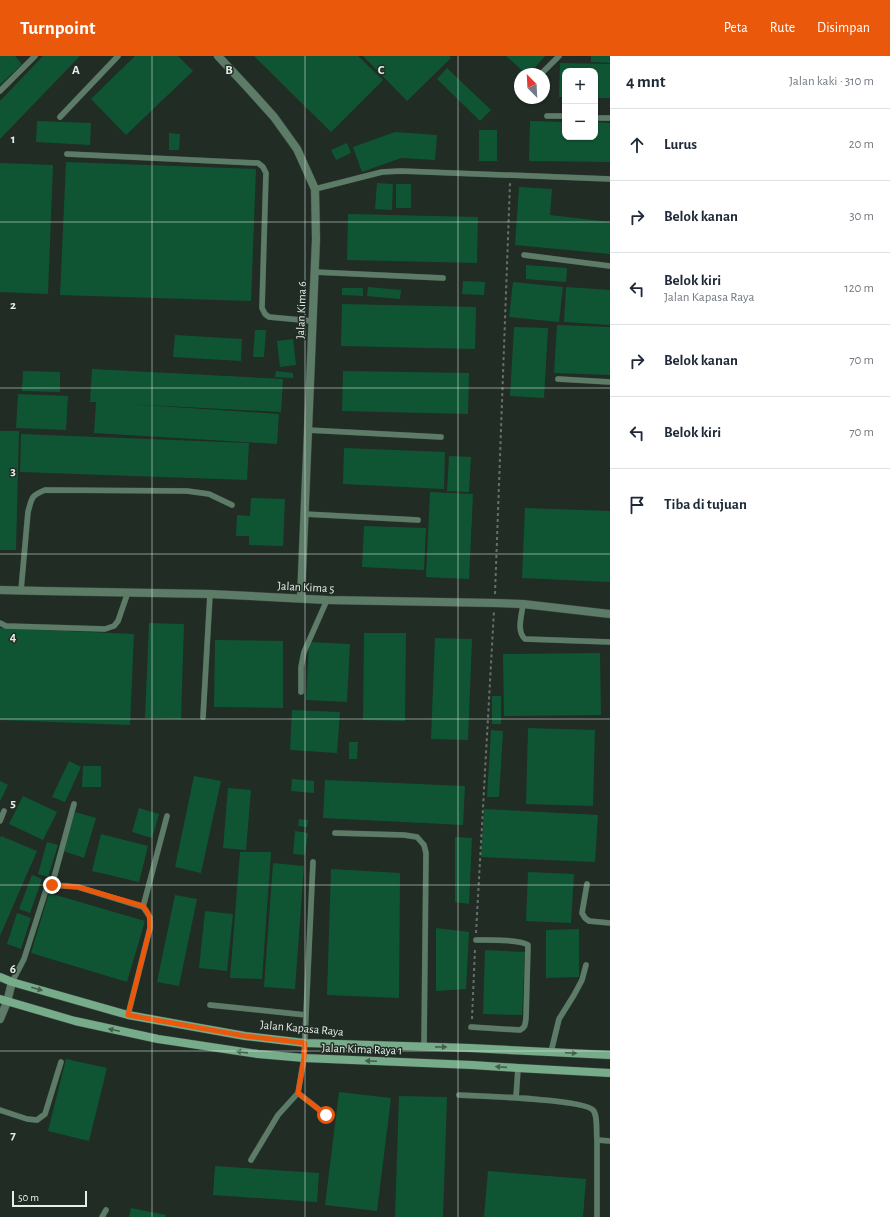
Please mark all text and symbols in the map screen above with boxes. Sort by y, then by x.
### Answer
text: Turnpoint [20,19,95,38]
text: Peta [724,21,748,35]
text: Rute [770,21,795,35]
text: Disimpan [817,21,870,35]
text: A [72,64,80,77]
text: B [225,64,233,77]
text: C [378,64,385,77]
north arrow [514,68,550,104]
map controls [562,68,598,140]
button: + [562,68,598,104]
text: 4 mnt [626,73,665,90]
text: Jalan kaki · 310 m [789,75,874,88]
button: − [562,104,598,140]
text: 1 [11,133,15,146]
icon: ahead [626,134,648,156]
text: Lurus [664,137,697,152]
text: 20 m [849,138,874,151]
icon: right [626,206,648,228]
text: Belok kanan [664,209,738,224]
text: 30 m [849,210,874,223]
text: Belok kiri [664,273,721,288]
icon: left [626,278,648,300]
street label: Jalan Kima 6 [294,281,308,339]
text: 120 m [844,282,874,295]
text: Jalan Kapasa Raya [664,291,754,304]
text: 2 [10,299,16,312]
icon: right [626,350,648,372]
text: Belok kanan [664,353,738,368]
text: 70 m [849,354,874,367]
icon: left [626,422,648,444]
text: Belok kiri [664,425,721,440]
text: 70 m [849,426,874,439]
text: 3 [10,465,16,478]
icon: arrive [626,494,648,516]
text: Tiba di tujuan [664,497,747,512]
street label: Jalan Kima 5 [277,580,335,594]
text: 4 [10,631,17,644]
text: 5 [10,797,16,810]
route end [43,876,61,894]
text: 6 [10,963,16,976]
one-way arrow [31,986,43,992]
street label: Jalan Kapasa Raya [260,1018,345,1039]
one-way arrow [108,1026,120,1032]
street label: Jalan Kima Raya 1 [321,1042,402,1057]
one-way arrow [435,1044,448,1050]
one-way arrow [236,1049,248,1055]
one-way arrow [565,1049,577,1056]
one-way arrow [364,1058,377,1064]
one-way arrow [495,1064,507,1071]
route start [317,1106,335,1124]
text: 7 [10,1129,16,1142]
scale bar [12,1189,87,1208]
text: 50 m [18,1192,39,1203]

